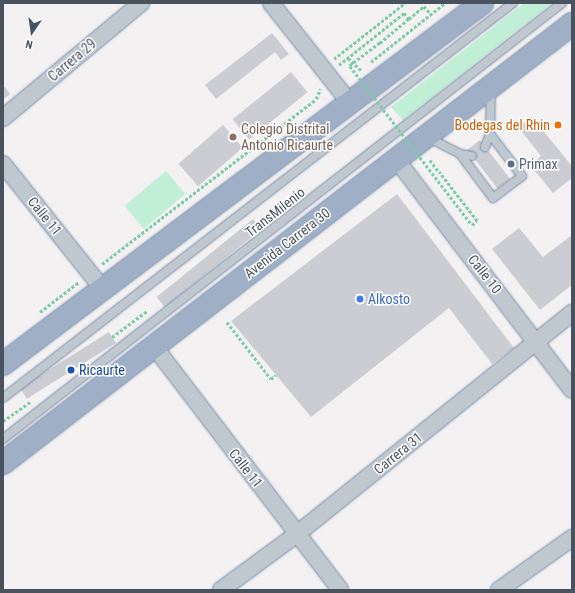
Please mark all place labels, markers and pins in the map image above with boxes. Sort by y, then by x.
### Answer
place label: Bodegas del Rhin [454,117,550,133]
marker: Bodegas del Rhin [553,120,563,130]
place label: Colegio Distrital Antonio Ricaurte [241,121,333,154]
marker: Colegio Distrital Antonio Ricaurte [228,132,238,142]
place label: Primax [519,156,558,172]
marker: Primax [506,159,516,169]
place label: Alkosto [368,291,410,307]
marker: Alkosto [355,294,365,304]
place label: Ricaurte [79,362,125,378]
marker: Ricaurte [66,365,76,375]

